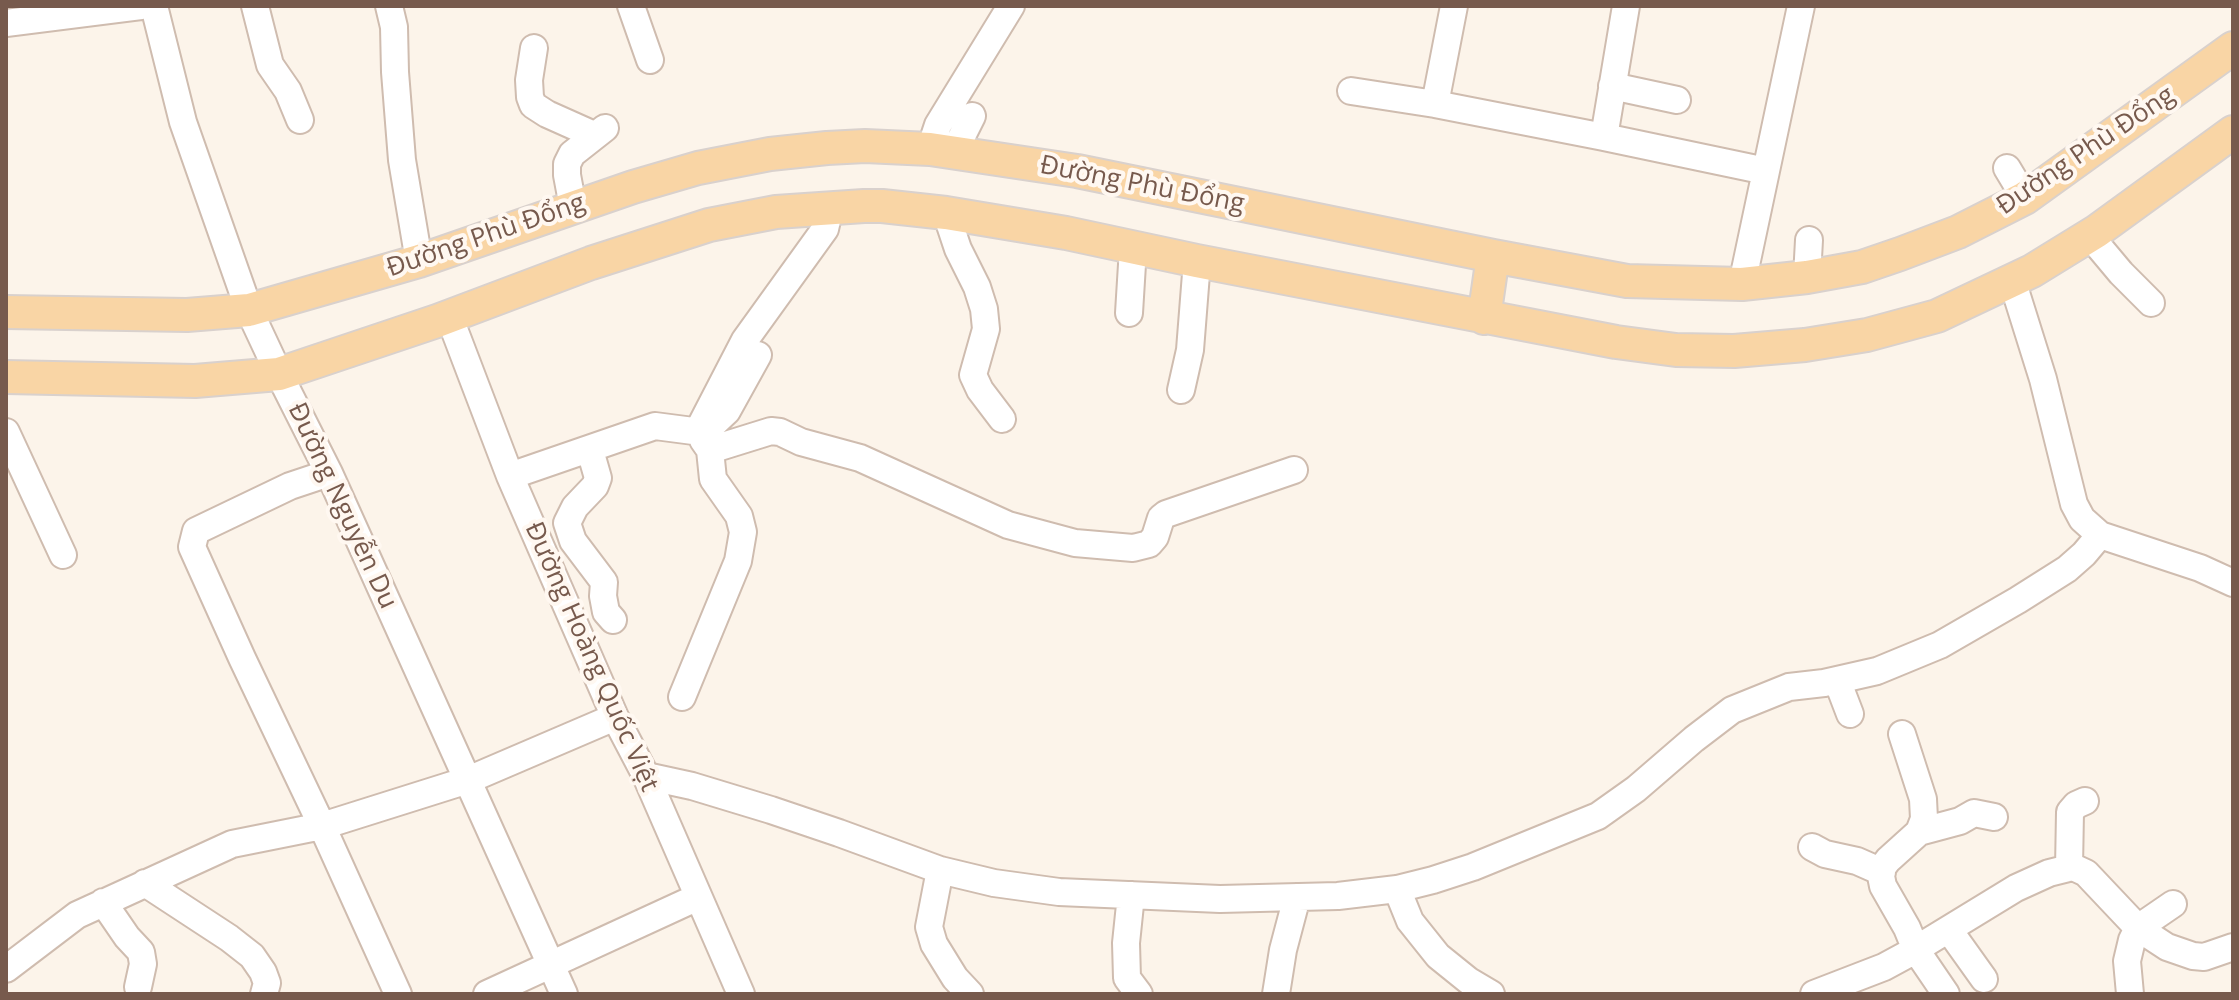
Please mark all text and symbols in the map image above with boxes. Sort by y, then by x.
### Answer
street label: Đường Phù Đổng [1991,80,2181,222]
street label: Đường Phù Đổng [1037,150,1247,220]
street label: Đường Phù Đổng [383,187,589,285]
street label: Đường Nguyễn Du [281,398,403,614]
street label: Đường Hoàng Quốc Việt [517,517,665,797]

